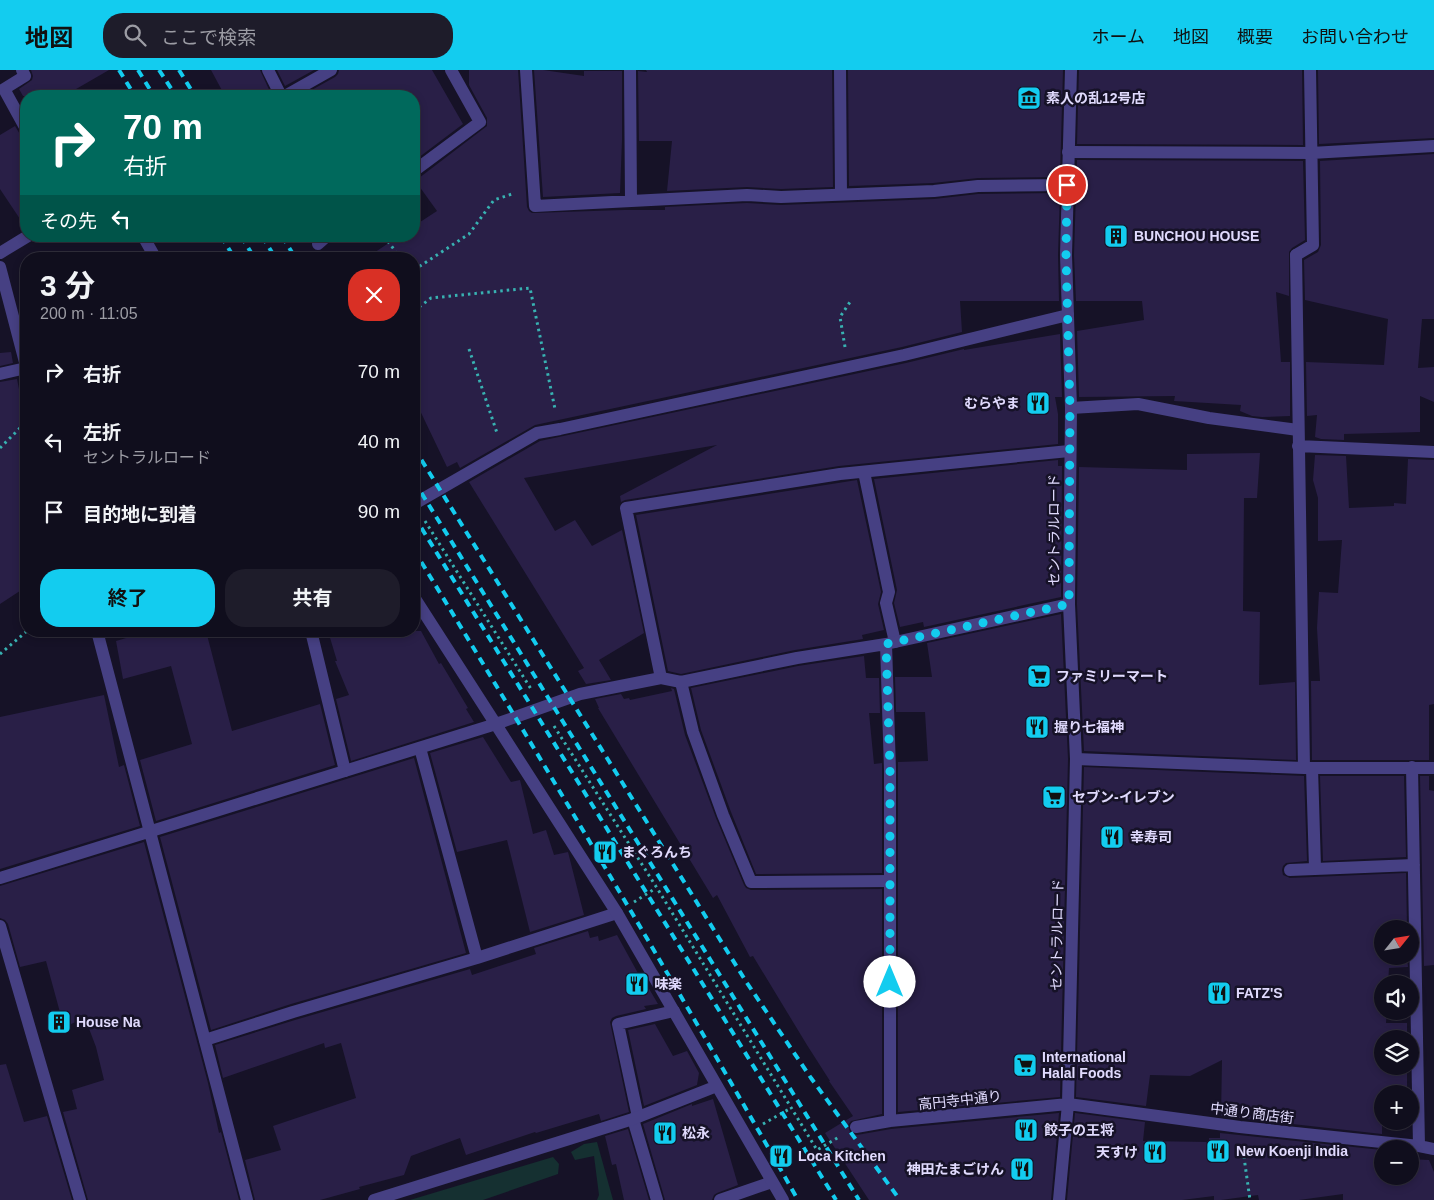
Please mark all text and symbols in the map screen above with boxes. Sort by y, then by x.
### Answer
search box [103,13,453,58]
icon: search [121,21,149,49]
text: 地図 [25,24,73,51]
text: ここで検索 [161,27,256,48]
text: ホーム [1092,27,1145,47]
text: 地図 [1173,27,1209,47]
text: 概要 [1237,27,1273,47]
text: お問い合わせ [1301,27,1409,47]
museum icon: 素人の乱12号店 [1016,85,1042,111]
place label: 素人の乱12号店 [1046,90,1146,106]
text: 70 m [123,107,203,146]
icon: right [40,110,105,175]
text: 右折 [123,154,167,179]
pin [1046,164,1088,206]
icon: arrive [1053,171,1081,199]
icon: left [107,205,135,233]
text: その先 [40,211,97,232]
building icon: BUNCHOU HOUSE [1103,223,1129,249]
place label: BUNCHOU HOUSE [1134,228,1259,244]
text: 3 分 [40,269,95,302]
button: close [348,269,400,321]
text: 200 m · 11:05 [40,305,138,322]
icon: right [40,358,68,386]
text: 70 m [358,361,400,382]
text: 右折 [83,364,121,385]
restaurant icon: むらやま [1025,390,1051,416]
place label: むらやま [964,395,1020,411]
text: 左折 [83,422,121,443]
icon: left [40,428,68,456]
text: 40 m [358,431,400,452]
text: セントラルロード [83,449,211,466]
street label: セントラルロード [1046,474,1062,586]
icon: arrive [40,498,68,526]
text: 90 m [358,501,400,522]
text: 目的地に到着 [83,504,197,525]
button: 終了 [40,569,215,627]
button: 共有 [225,569,400,627]
supermarket icon: ファミリーマート [1026,663,1052,689]
place label: ファミリーマート [1056,668,1168,684]
restaurant icon: 握り七福神 [1024,714,1050,740]
place label: 握り七福神 [1054,719,1124,735]
supermarket icon: セブン-イレブン [1041,784,1067,810]
place label: セブン-イレブン [1072,789,1175,805]
restaurant icon: 幸寿司 [1099,824,1125,850]
place label: 幸寿司 [1130,829,1172,845]
restaurant icon: まぐろんち [592,839,618,865]
place label: まぐろんち [622,844,692,860]
street label: セントラルロード [1048,879,1066,991]
north arrow [1374,920,1419,965]
map controls [1374,920,1419,1185]
position arrow [863,955,915,1007]
restaurant icon: 味楽 [624,971,650,997]
button: sound [1374,975,1419,1020]
place label: 味楽 [654,976,682,992]
restaurant icon: FATZ'S [1206,980,1232,1006]
place label: FATZ'S [1236,985,1283,1001]
building icon: House Na [46,1009,72,1035]
place label: House Na [76,1014,141,1030]
button: layers [1374,1030,1419,1075]
place label: International Halal Foods [1042,1049,1126,1081]
supermarket icon: International Halal Foods [1012,1052,1038,1078]
button: + [1374,1085,1419,1130]
street label: 高円寺中通り [917,1088,1003,1112]
street label: 中通り商店街 [1209,1100,1295,1126]
restaurant icon: 餃子の王将 [1013,1117,1039,1143]
restaurant icon: 松永 [652,1120,678,1146]
place label: 餃子の王将 [1044,1122,1114,1138]
place label: 松永 [682,1125,710,1141]
restaurant icon: New Koenji India [1205,1138,1231,1164]
restaurant icon: 天すけ [1142,1139,1168,1165]
button: − [1374,1140,1419,1185]
restaurant icon: Loca Kitchen [768,1143,794,1169]
place label: New Koenji India [1236,1143,1348,1159]
place label: 天すけ [1096,1144,1138,1160]
place label: Loca Kitchen [798,1148,886,1164]
restaurant icon: 神田たまごけん [1009,1156,1035,1182]
place label: 神田たまごけん [906,1161,1004,1177]

